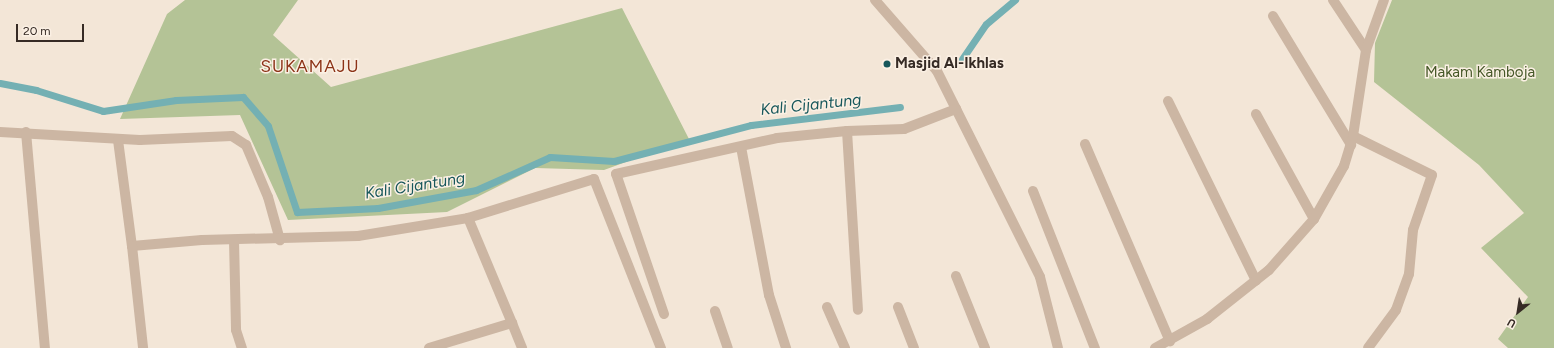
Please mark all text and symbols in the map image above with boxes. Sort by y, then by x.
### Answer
scale bar [18,16,86,42]
text: 20 m [23,24,51,38]
place label: Masjid Al-Ikhlas [895,55,1004,73]
district label: SUKAMAJU [260,57,360,77]
marker: Masjid Al-Ikhlas [882,59,892,69]
park label: Makam Kamboja [1425,64,1535,82]
water label: Kali Cijantung [760,90,862,120]
water label: Kali Cijantung [363,169,467,203]
north arrow [1498,292,1538,332]
text: U [1505,315,1518,330]

